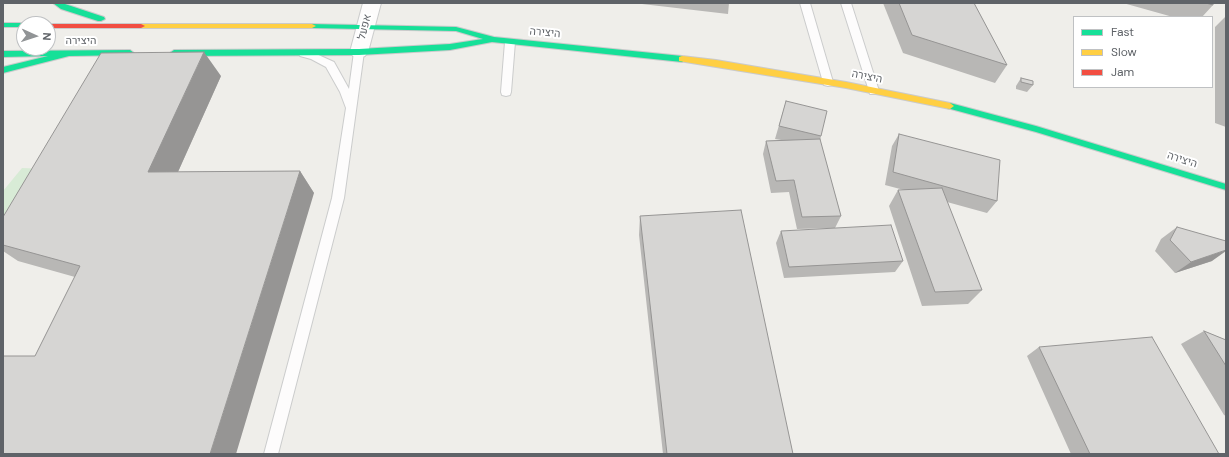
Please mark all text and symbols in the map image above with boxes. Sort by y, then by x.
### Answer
street label: אפעל [355,13,375,41]
north arrow [16,16,56,56]
legend [1073,16,1213,88]
text: Fast [1111,24,1134,40]
street label: היצירה [529,25,561,41]
text: N [40,32,54,41]
street label: היצירה [66,34,96,48]
text: Slow [1111,44,1137,60]
text: Jam [1111,64,1134,80]
street label: היצירה [851,68,883,86]
street label: היצירה [1165,149,1199,171]

